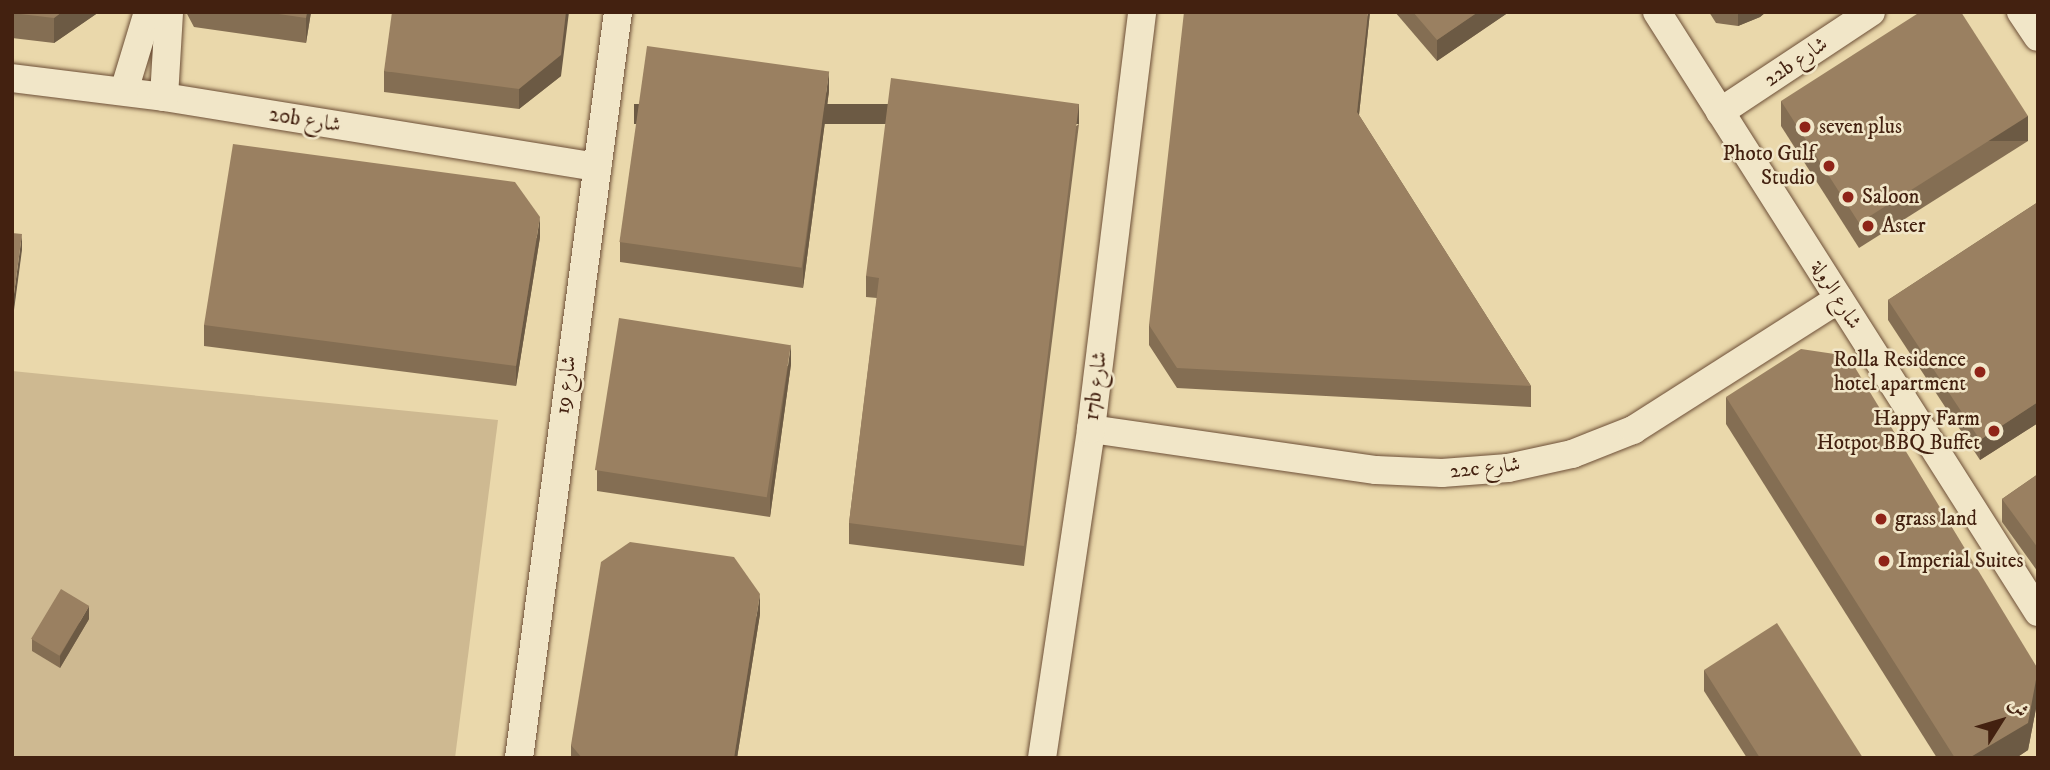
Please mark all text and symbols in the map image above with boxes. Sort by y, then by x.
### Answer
street label: 22b شارع [1759,32,1833,92]
street label: 20b شارع [267,102,343,138]
place label: seven plus [1819,114,1902,140]
marker: seven plus [1797,119,1813,135]
place label: Photo Gulf Studio [1722,141,1815,191]
marker: Photo Gulf Studio [1821,158,1837,174]
place label: Saloon [1862,184,1920,210]
marker: Saloon [1840,189,1856,205]
place label: Aster [1882,213,1926,239]
marker: Aster [1860,218,1876,234]
street label: شارع الرولة [1805,256,1867,334]
place label: Rolla Residence hotel apartment [1833,347,1966,397]
street label: 17b شارع [1079,350,1113,422]
street label: شارع 19 [550,354,582,416]
marker: Rolla Residence hotel apartment [1972,364,1988,380]
place label: Happy Farm Hotpot BBQ Buffet [1817,406,1980,456]
marker: Happy Farm Hotpot BBQ Buffet [1986,423,2002,439]
street label: 22c شارع [1449,452,1521,484]
place label: grass land [1895,506,1977,532]
marker: grass land [1873,511,1889,527]
place label: Imperial Suites [1898,548,2024,574]
marker: Imperial Suites [1876,553,1892,569]
north arrow [1966,686,2036,756]
text: ش [2003,694,2033,723]

